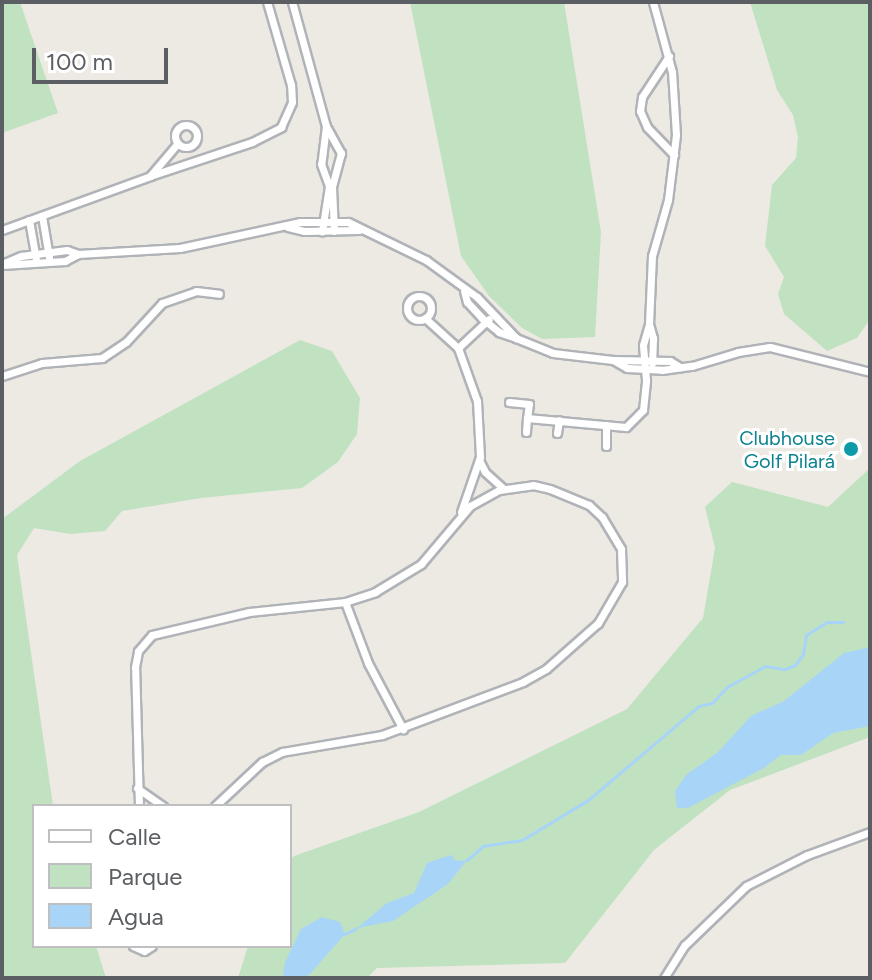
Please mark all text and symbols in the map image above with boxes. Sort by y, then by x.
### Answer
scale bar [36,32,172,82]
text: 100 m [46,47,113,76]
place label: Clubhouse Golf Pilará [739,426,835,473]
marker: Clubhouse Golf Pilará [842,440,860,458]
legend [32,804,292,948]
text: Calle [108,822,161,851]
text: Parque [108,862,182,891]
text: Agua [108,902,164,931]

